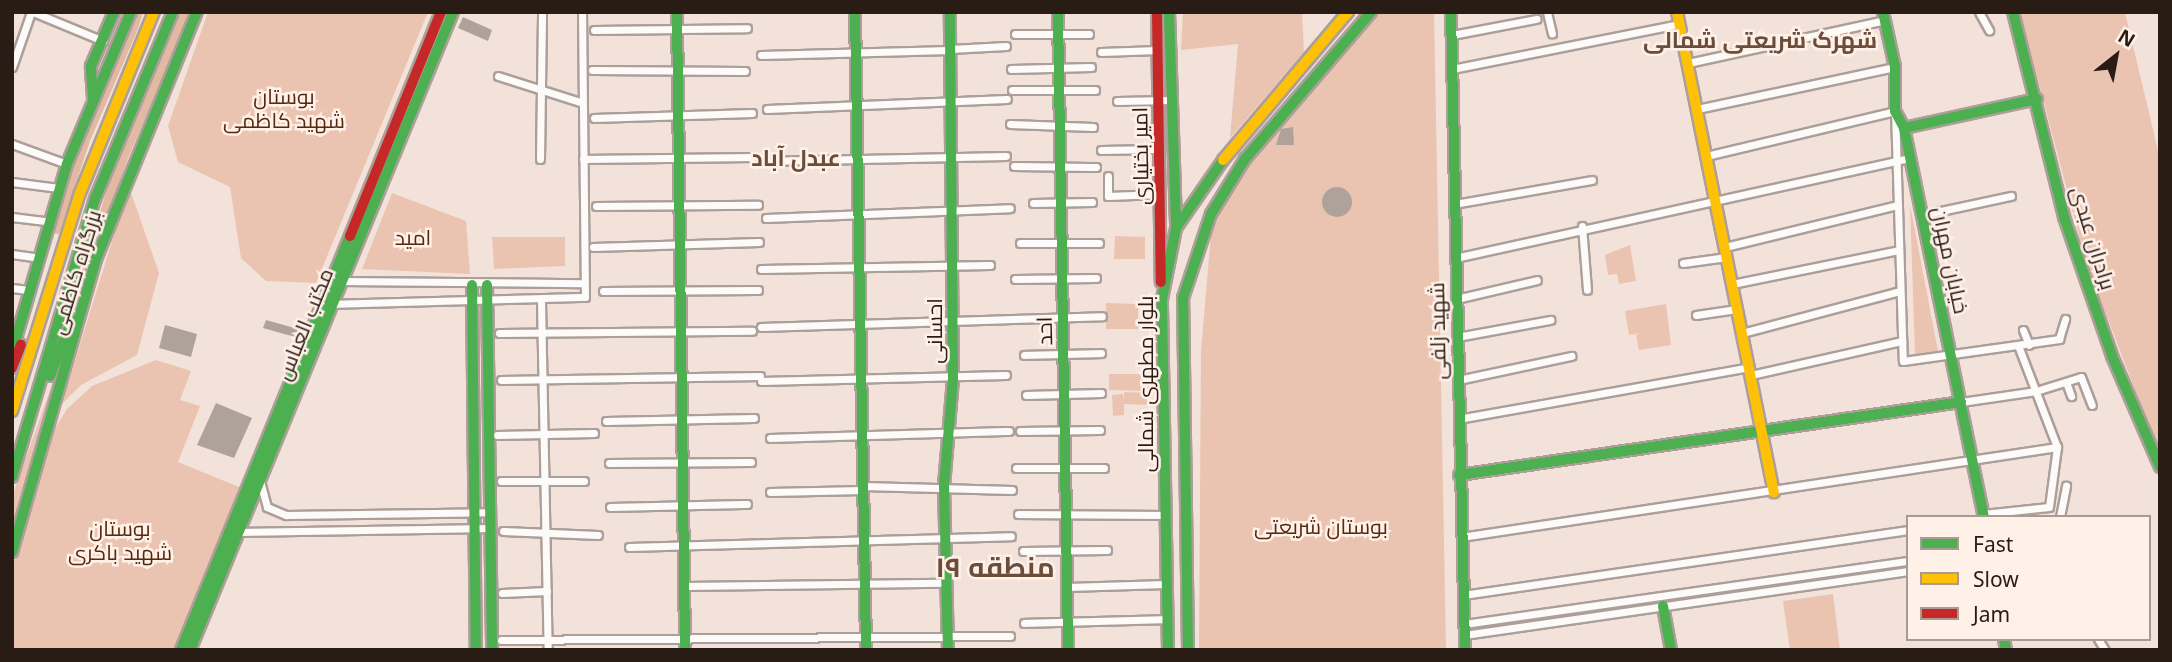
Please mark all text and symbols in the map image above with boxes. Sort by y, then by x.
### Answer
north arrow [2081,21,2151,91]
text: N [2113,23,2140,53]
district label: شهرک شریعتی شمالی [1643,25,1877,53]
park label: بوستان شهید کاظمی [223,83,345,133]
street label: امیر بختیاری [1127,107,1153,205]
district label: عبدل آباد [751,143,841,171]
street label: برادران عبدی [2066,183,2122,293]
street label: خیابان مهران [1927,204,1975,316]
street label: بزرگراه کاظمی [44,207,106,337]
park label: امید [395,224,431,250]
street label: مکتب العباس [270,264,338,384]
street label: شهید زلفی [1424,282,1450,380]
street label: بلوار مطهری شمالی [1132,296,1158,472]
street label: احسانی [921,298,947,364]
street label: احد [1031,317,1057,345]
park label: بوستان شریعتی [1254,513,1388,539]
park label: بوستان شهید باکری [68,515,172,565]
legend [1906,515,2151,641]
text: Fast [1973,530,2013,558]
district label: منطقه ۱۹ [935,549,1055,583]
text: Slow [1973,565,2019,593]
text: Jam [1973,600,2010,628]

